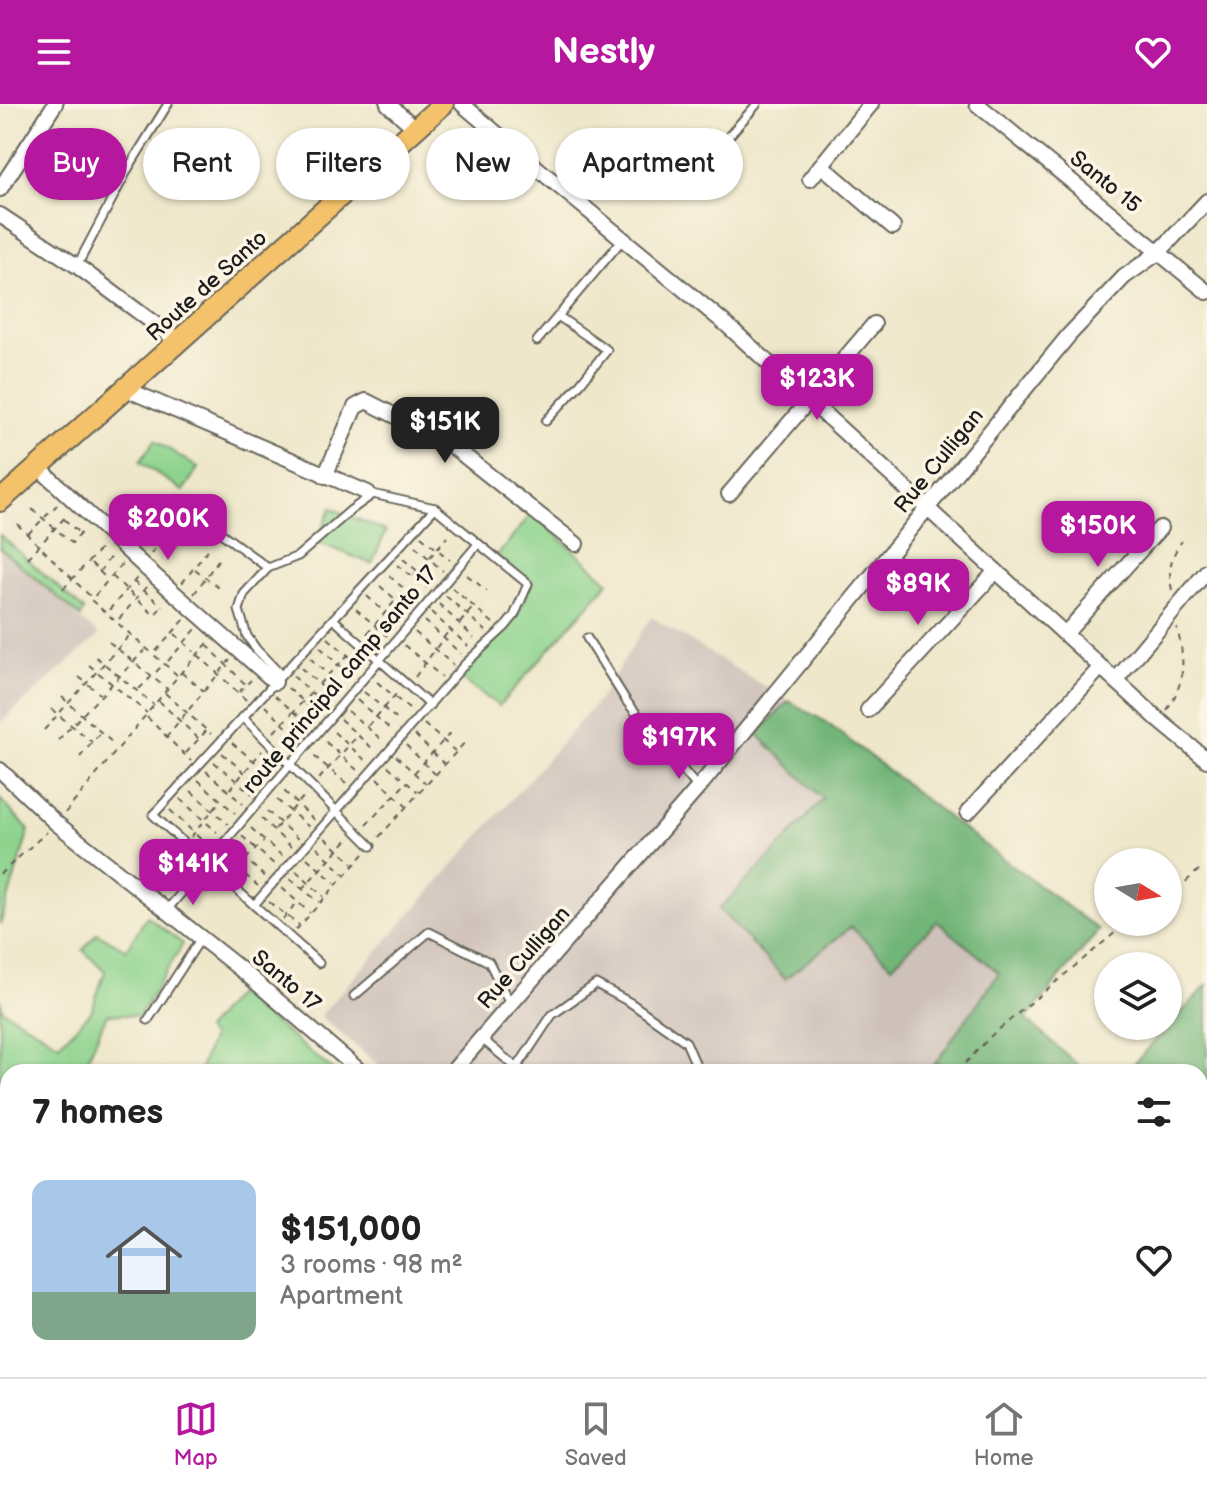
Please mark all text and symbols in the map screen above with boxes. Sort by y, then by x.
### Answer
icon: menu [32,30,76,74]
icon: heart [1131,30,1175,74]
text: Nestly [552,31,655,74]
chip: Buy [24,128,127,200]
chip: Rent [143,128,260,200]
chip: Filters [276,128,410,200]
chip: New [426,128,539,200]
chip: Apartment [555,128,743,200]
street label: Santo 15 [1064,145,1146,219]
street label: Route de Santo [141,225,273,347]
pin: $123K [761,354,873,422]
text: $123K [779,364,855,395]
pin: $151K [389,397,501,465]
street label: Rue Culligan [889,403,990,519]
text: $151K [409,407,481,438]
pin: $200K [112,494,224,562]
pin: $150K [1042,501,1154,569]
text: $200K [127,504,209,535]
text: $150K [1060,511,1136,542]
pin: $89K [871,559,965,627]
street label: route principal camp santo 17 [237,560,443,799]
text: $89K [885,569,951,600]
pin: $197K [623,713,735,781]
text: $197K [641,723,717,754]
pin: $141K [137,839,249,907]
north arrow [1094,848,1182,936]
map controls [1094,848,1182,1040]
text: $141K [157,849,229,880]
street label: Rue Culligan [472,901,576,1015]
street label: Santo 17 [246,944,326,1018]
button: layers [1094,952,1182,1040]
icon: filters [1132,1090,1176,1134]
text: 7 homes [32,1092,163,1133]
text: $151,000 [280,1209,422,1250]
icon: home [96,1212,192,1308]
icon: heart [1132,1238,1176,1282]
text: 3 rooms · 98 m² [280,1250,463,1281]
text: Apartment [280,1281,403,1312]
tab: Map [174,1397,218,1472]
tab: Saved [565,1397,627,1472]
tab: Home [974,1397,1033,1472]

